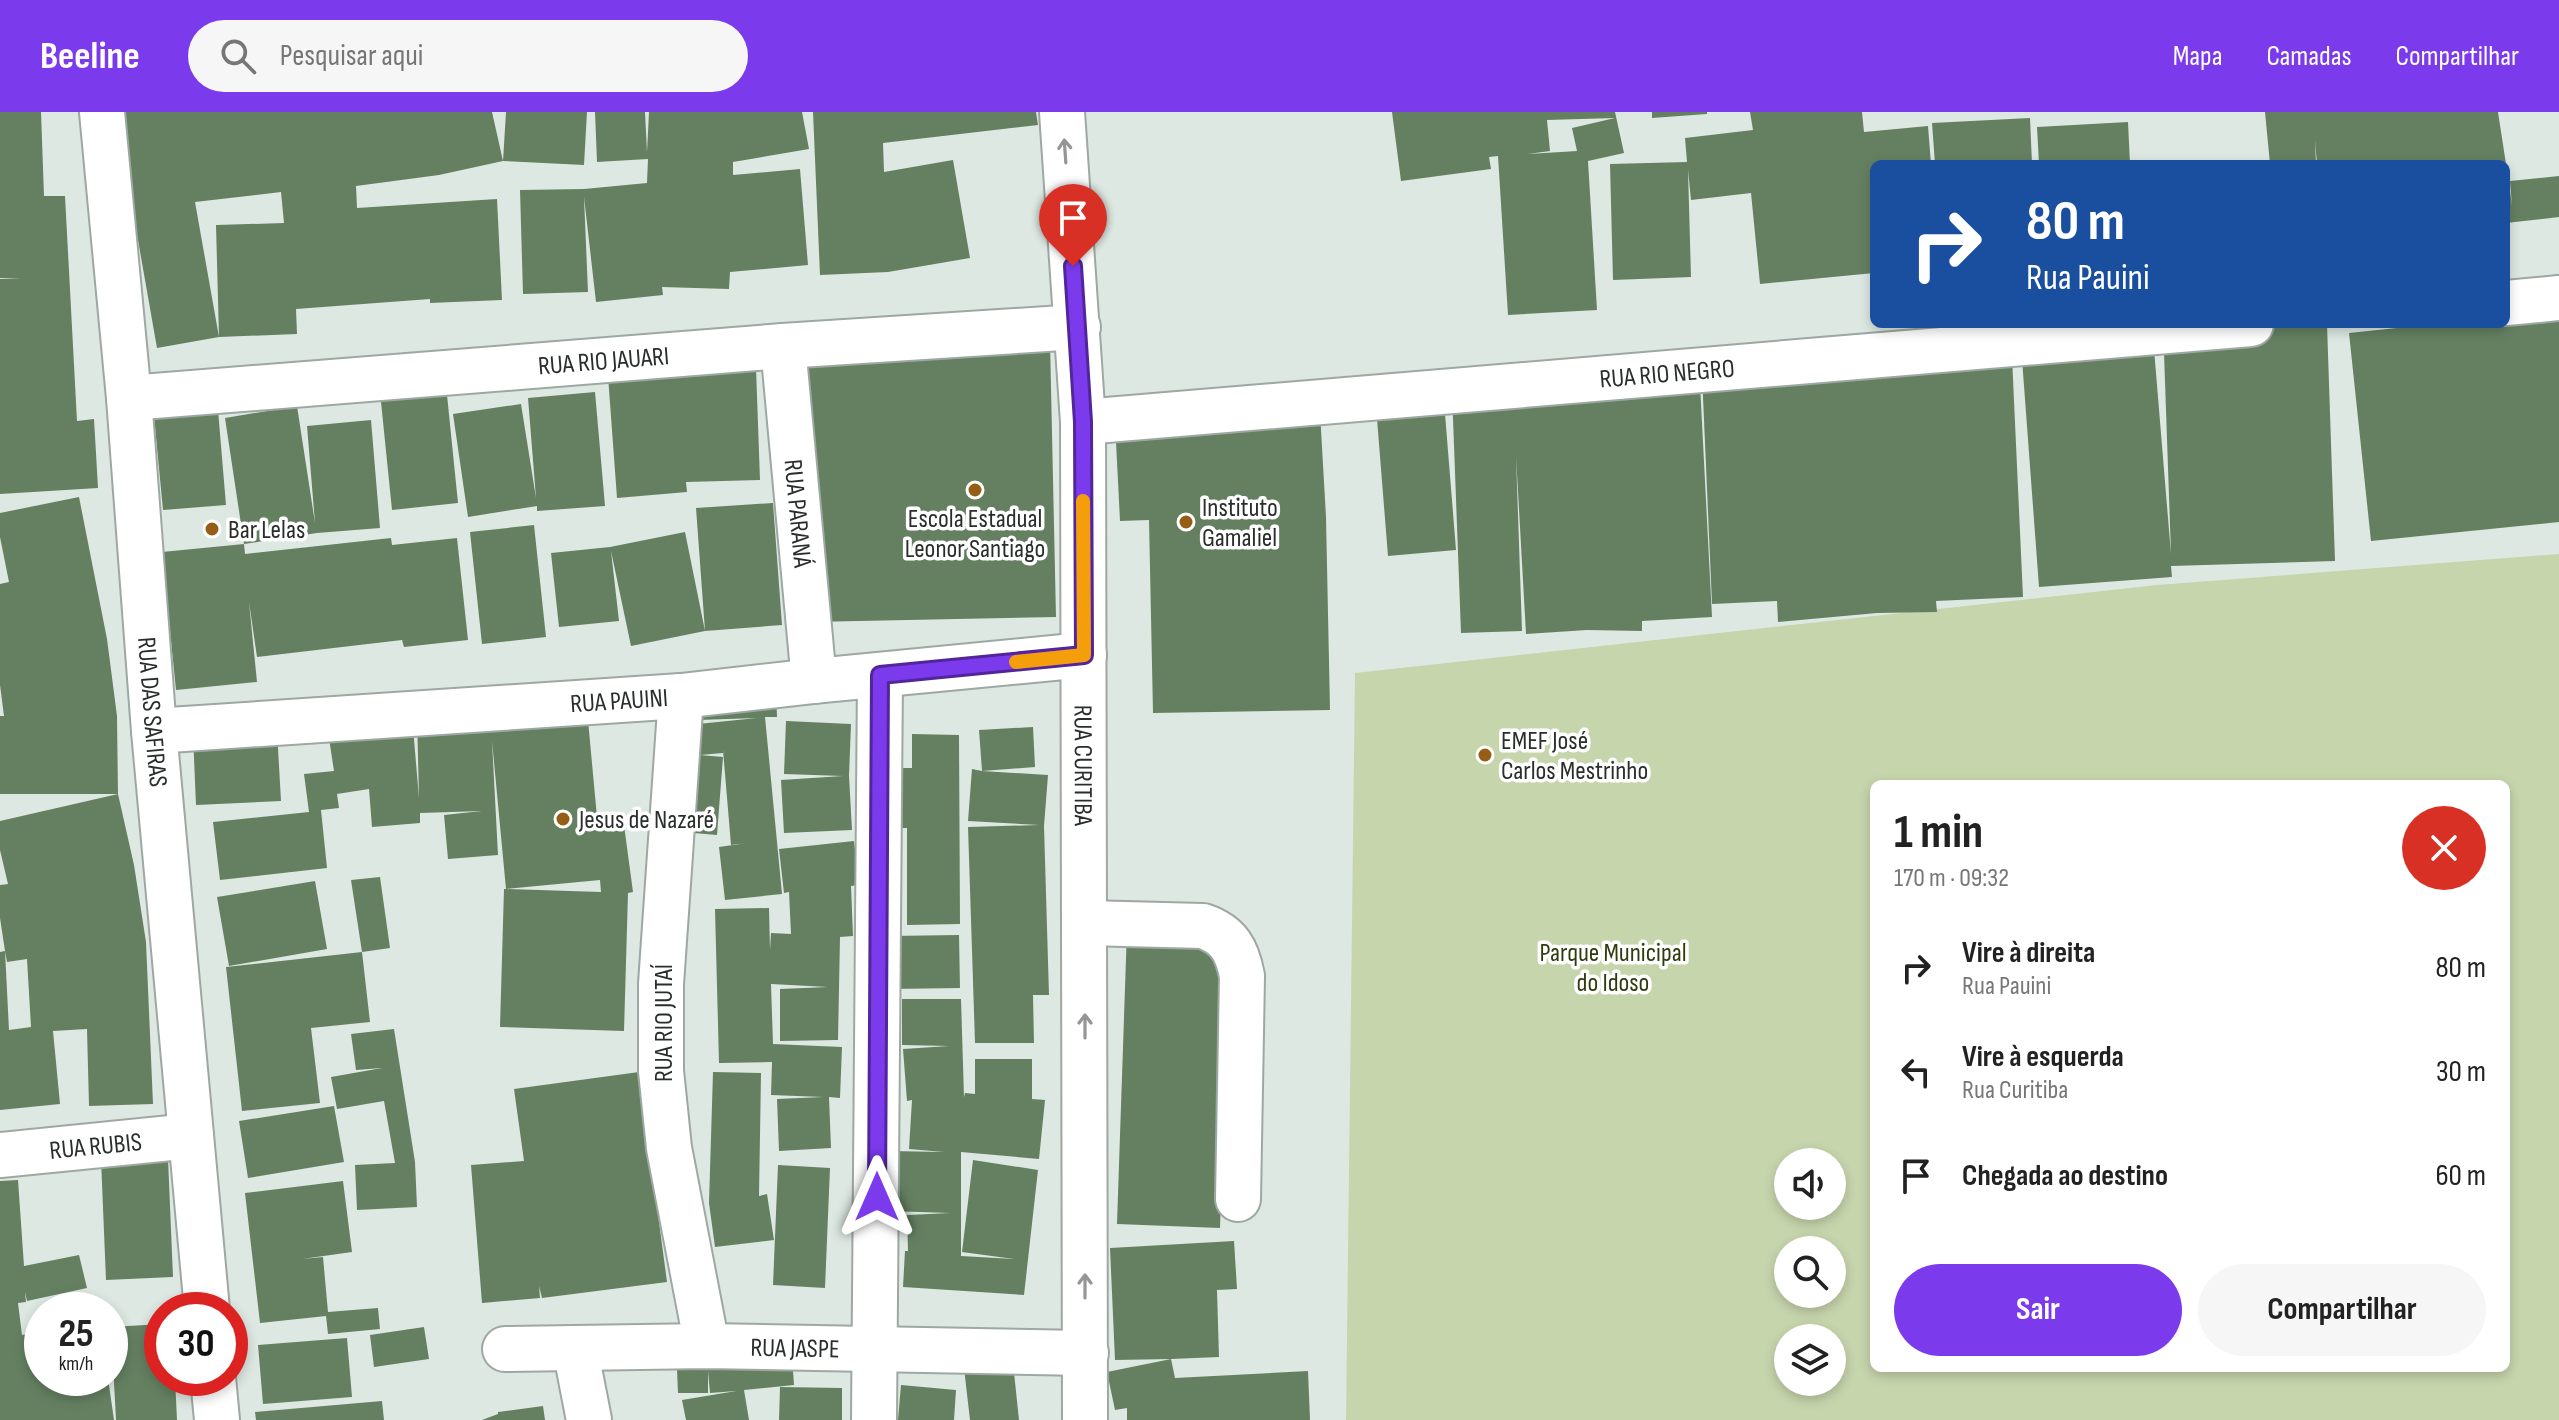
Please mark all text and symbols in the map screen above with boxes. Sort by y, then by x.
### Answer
search box [188,20,748,92]
text: Beeline [40,34,140,79]
icon: search [216,34,260,78]
text: Pesquisar aqui [280,38,423,74]
text: Mapa [2173,40,2222,73]
text: Camadas [2266,40,2352,73]
text: Compartilhar [2396,40,2519,73]
one-way arrow [1057,138,1072,165]
pin [1039,184,1107,266]
text: 80 m [2026,189,2125,256]
icon: right [1894,192,1998,296]
icon: arrive [1051,196,1095,240]
text: Rua Pauini [2026,257,2150,300]
street label: RUA RIO JAUARI [537,341,670,382]
street label: RUA RIO NEGRO [1598,353,1736,396]
street label: RUA PARANÁ [777,458,818,570]
marker: Escola Estadual Leonor Santiago [966,481,984,499]
place label: Instituto Gamaliel [1202,493,1278,554]
place label: Escola Estadual Leonor Santiago [905,504,1045,565]
marker: Instituto Gamaliel [1177,513,1195,531]
place label: Bar Lelas [228,515,305,546]
marker: Bar Lelas [203,520,221,538]
street label: RUA DAS SAFIRAS [130,636,173,788]
street label: RUA PAUINI [569,683,669,720]
street label: RUA CURITIBA [1067,705,1098,827]
place label: EMEF José Carlos Mestrinho [1501,726,1648,787]
marker: EMEF José Carlos Mestrinho [1476,746,1494,764]
text: 1 min [1894,804,1983,861]
place label: Jesus de Nazaré [578,805,714,836]
button: close [2402,806,2486,890]
marker: Jesus de Nazaré [554,810,572,828]
text: 170 m · 09:32 [1894,863,2009,894]
text: Vire à direita [1962,935,2095,971]
park label: Parque Municipal do Idoso [1539,938,1687,999]
icon: right [1894,946,1938,990]
text: 80 m [2435,950,2486,986]
street label: RUA RIO JUTAÍ [649,964,680,1082]
text: Rua Pauini [1962,971,2051,1002]
one-way arrow [1077,1013,1093,1040]
text: Vire à esquerda [1962,1039,2124,1075]
icon: left [1894,1050,1938,1094]
text: 30 m [2436,1054,2486,1090]
text: Rua Curitiba [1962,1075,2068,1106]
street label: RUA RUBIS [48,1127,143,1167]
map controls [1774,1148,1846,1396]
button: sound [1774,1148,1846,1220]
icon: arrive [1894,1154,1938,1198]
position arrow [835,1155,919,1239]
text: Chegada ao destino [1962,1158,2168,1194]
text: 60 m [2435,1158,2486,1194]
button: search [1774,1236,1846,1308]
button: Sair [1894,1264,2182,1356]
button: Compartilhar [2198,1264,2486,1356]
one-way arrow [1077,1273,1093,1300]
speed limit sign: 30 [144,1292,248,1396]
text: 25 [58,1310,94,1358]
button: layers [1774,1324,1846,1396]
street label: RUA JASPE [750,1333,840,1365]
text: km/h [59,1352,93,1376]

